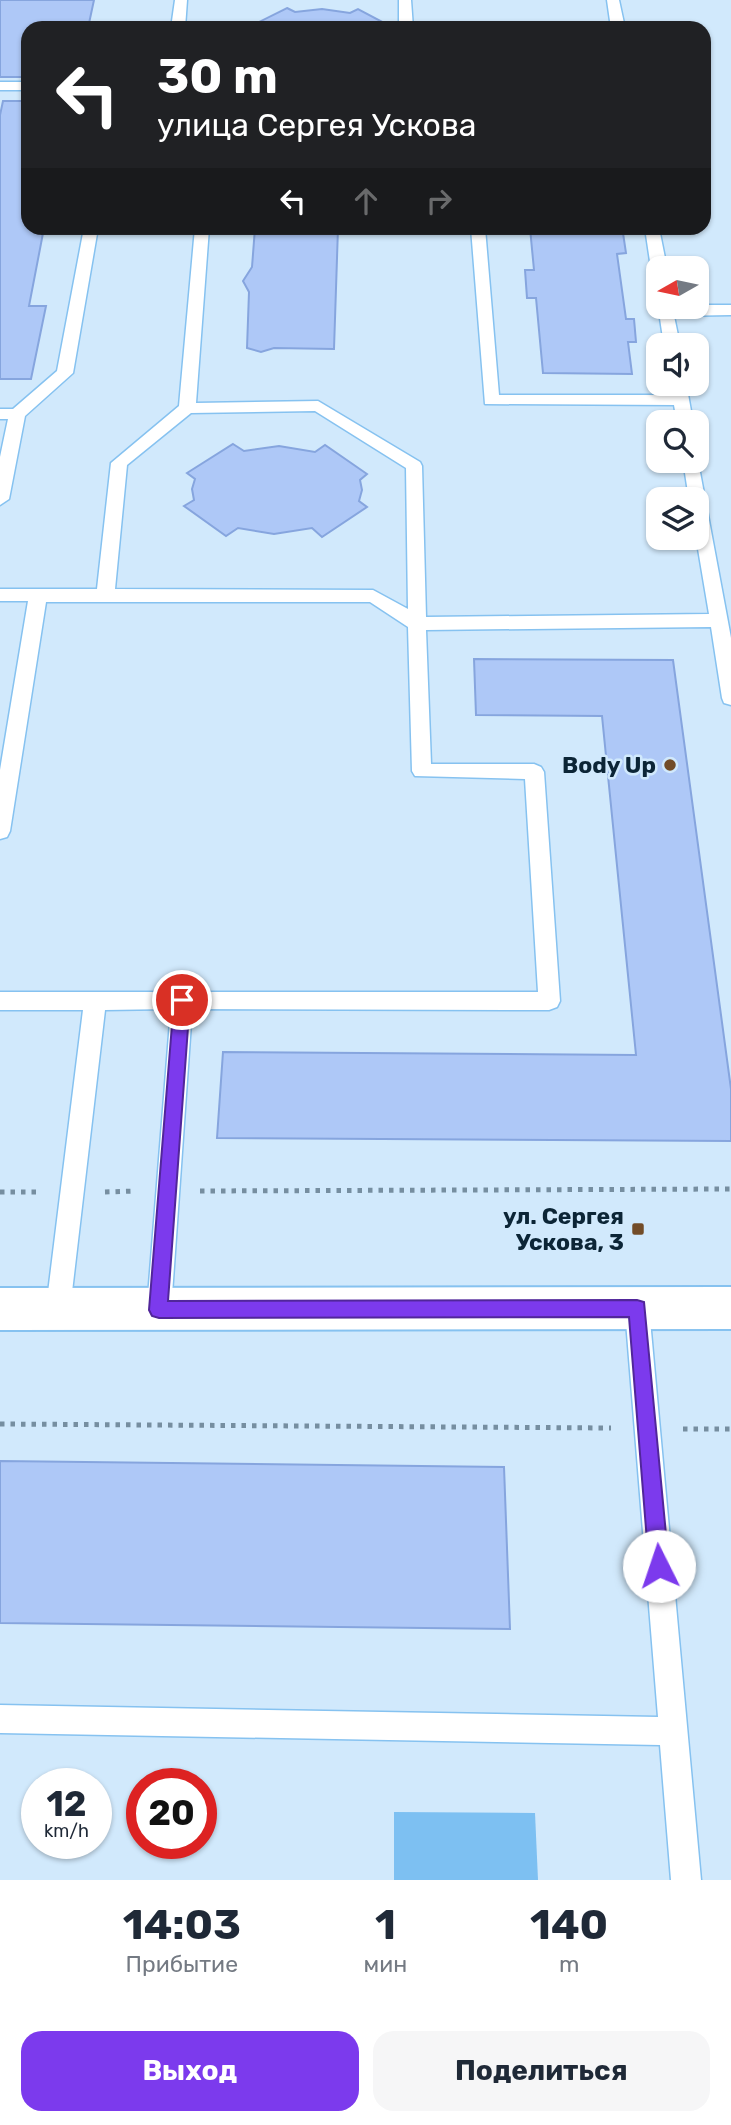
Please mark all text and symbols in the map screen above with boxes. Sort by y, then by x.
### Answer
text: 30 m [157,47,278,105]
icon: left [42,49,133,140]
text: улица Сергея Ускова [157,106,477,144]
icon: left [274,182,312,220]
icon: ahead [347,182,385,220]
icon: right [420,182,458,220]
north arrow [646,256,709,318]
map controls [646,256,709,550]
button: sound [646,333,709,396]
button: search [646,410,709,473]
button: layers [646,487,709,550]
place label: Body Up [562,751,656,779]
marker: Body Up [662,757,678,773]
pin [152,970,212,1030]
icon: arrive [163,981,201,1019]
place label: ул. Сергея Ускова, 3 [503,1202,624,1256]
marker: ул. Сергея Ускова, 3 [630,1221,646,1237]
position arrow [622,1529,696,1603]
speed limit sign: 20 [126,1768,217,1859]
text: 12 [46,1783,87,1825]
text: km/h [44,1820,89,1842]
text: 14:03 [123,1900,241,1950]
text: 1 [375,1900,396,1950]
text: 140 [530,1900,608,1950]
text: Прибытие [126,1950,238,1978]
text: мин [364,1950,407,1978]
text: m [559,1950,579,1978]
button: Выход [21,2031,359,2111]
button: Поделиться [373,2031,710,2111]

